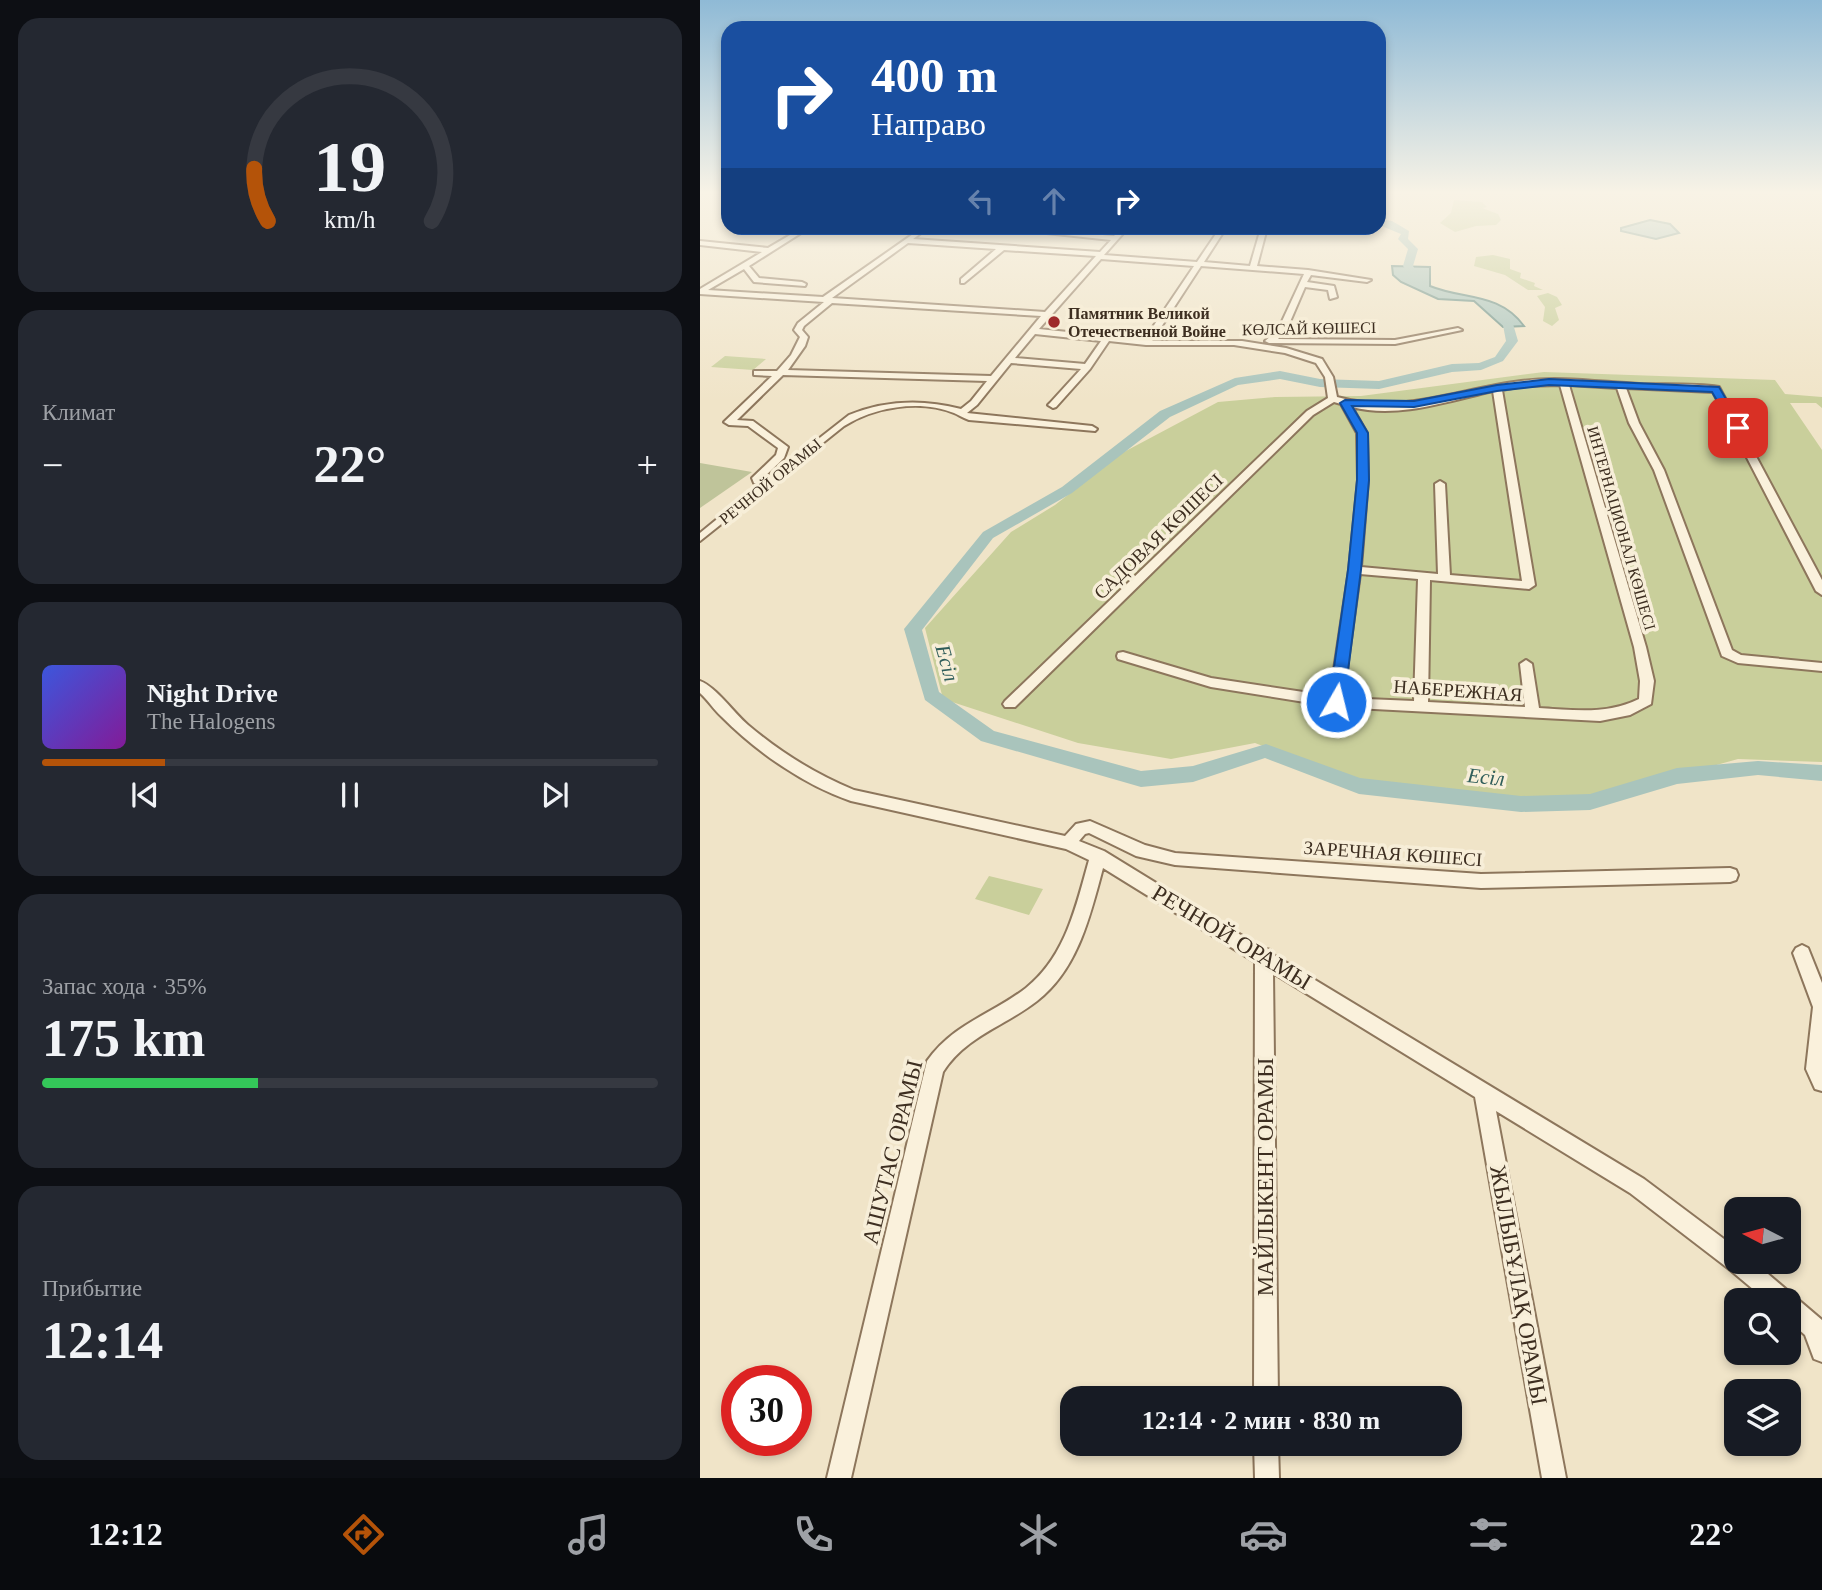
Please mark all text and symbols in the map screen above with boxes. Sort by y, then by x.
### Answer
text: 400 m [871,48,998,103]
icon: right [756,49,847,140]
text: Направо [871,106,986,142]
text: 19 [314,126,386,207]
icon: left [962,182,1000,220]
icon: ahead [1035,182,1073,220]
icon: right [1108,182,1146,220]
text: km/h [324,206,376,233]
place label: Памятник Великой Отечественной Войне [1068,305,1226,340]
marker: Памятник Великой Отечественной Войне [1046,314,1062,330]
street label: КӨЛСАЙ КӨШЕСІ [1242,318,1376,338]
pin [1708,398,1768,458]
text: Климат [42,400,115,425]
icon: arrive [1719,409,1757,447]
street label: ИНТЕРНАЦИОНАЛ КӨШЕСІ [1583,424,1659,632]
street label: РЕЧНОЙ ОРАМЫ [715,434,825,528]
text: 22° [314,436,386,493]
text: − [42,444,63,486]
text: + [637,444,658,486]
street label: САДОВАЯ КӨШЕСІ [1090,469,1227,603]
water label: Есіл [930,641,964,684]
position arrow [1299,665,1373,739]
street label: НАБЕРЕЖНАЯ [1393,676,1523,706]
text: Night Drive [147,679,278,708]
text: The Halogens [147,709,275,734]
water label: Есіл [1465,763,1506,791]
icon: previous [126,776,164,814]
icon: pause [331,776,369,814]
icon: next [536,776,574,814]
street label: ЗАРЕЧНАЯ КӨШЕСІ [1303,837,1483,870]
street label: РЕЧНОЙ ОРАМЫ [1148,880,1316,995]
text: Запас хода · 35% [42,974,207,999]
text: 175 km [42,1010,205,1067]
street label: АШУТАС ОРАМЫ [857,1057,927,1247]
street label: МАЙЛЫКЕНТ ОРАМЫ [1253,1058,1278,1296]
street label: ЖЫЛЫБҰЛАҚ ОРАМЫ [1485,1163,1552,1407]
north arrow [1724,1197,1801,1274]
map controls [1724,1197,1801,1456]
text: Прибытие [42,1276,142,1301]
button: search [1724,1288,1801,1365]
text: 12:14 [42,1312,163,1369]
speed limit sign: 30 [721,1365,812,1456]
button: layers [1724,1379,1801,1456]
text: 12:14 · 2 мин · 830 m [1142,1406,1380,1435]
icon: directions [339,1510,388,1559]
icon: music [564,1510,613,1559]
icon: phone [789,1510,838,1559]
icon: climate [1014,1510,1063,1559]
icon: car [1239,1510,1288,1559]
icon: filters [1464,1510,1513,1559]
text: 12:12 [88,1516,163,1552]
text: 22° [1689,1516,1734,1552]

